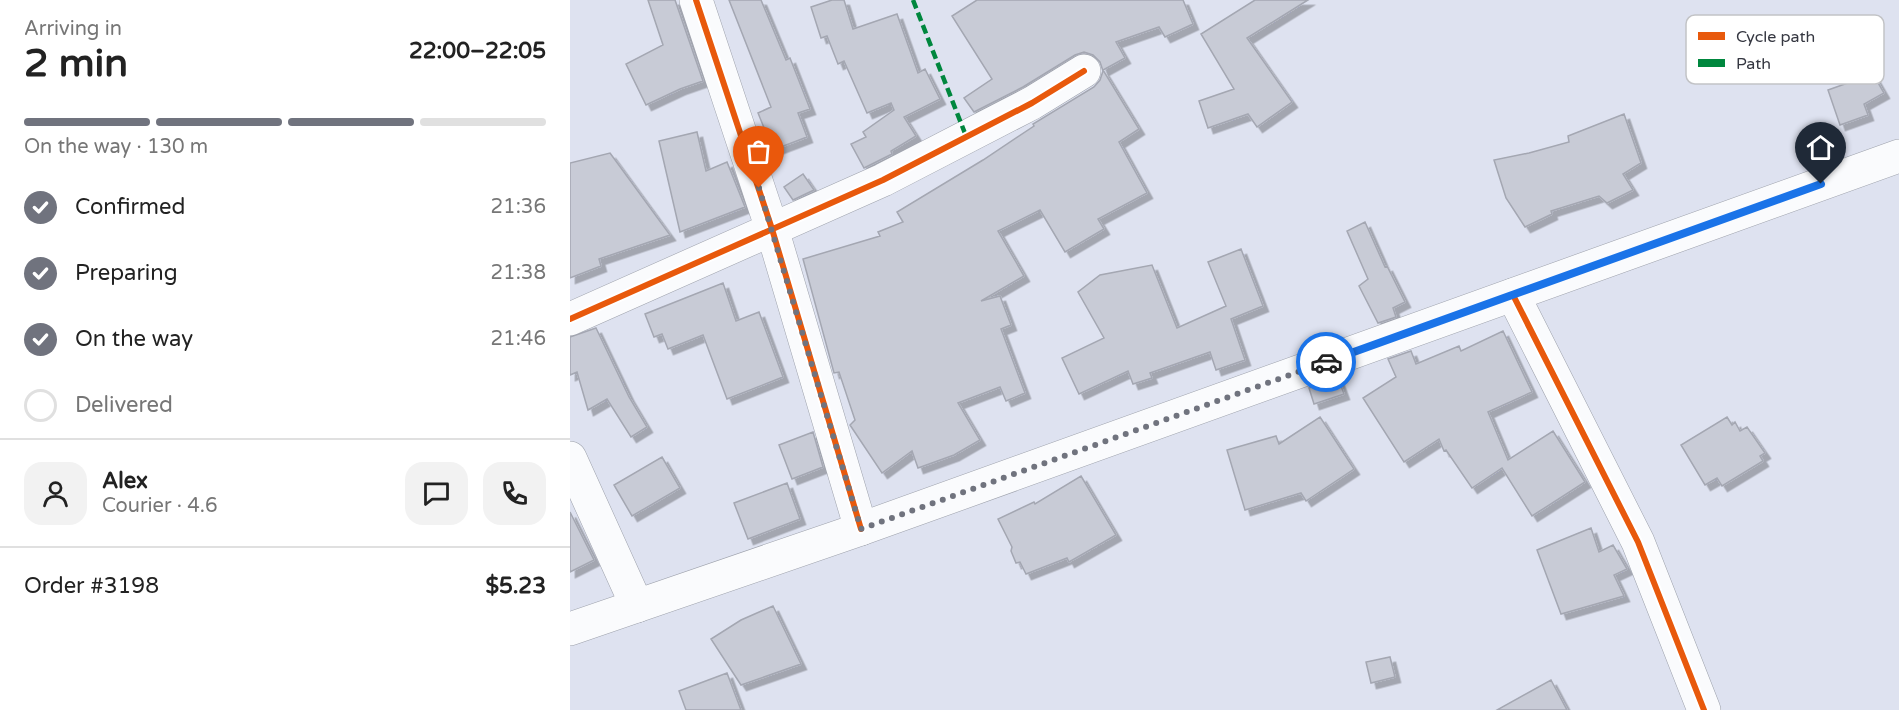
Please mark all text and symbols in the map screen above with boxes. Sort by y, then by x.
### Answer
legend [1686,15,1884,84]
text: Arriving in [24,17,122,41]
text: Cycle path [1736,27,1815,47]
text: 22:00–22:05 [409,38,546,64]
text: 2 min [24,40,128,87]
text: Path [1736,54,1771,74]
pin [1795,122,1846,184]
pin [733,126,784,188]
icon: home [1804,131,1837,164]
text: On the way · 130 m [24,135,208,159]
icon: bag [742,135,775,168]
icon: check [24,191,57,224]
text: Confirmed [75,194,185,220]
text: 21:36 [491,195,546,219]
icon: check [24,257,57,290]
text: Preparing [75,260,178,286]
text: 21:38 [491,261,546,285]
icon: check [24,323,57,356]
text: On the way [75,326,193,352]
text: 21:46 [491,327,546,351]
courier [1296,332,1356,392]
icon: car [1310,346,1343,379]
text: Delivered [75,392,173,418]
button: person [24,462,87,525]
button: chat [405,462,468,525]
button: phone [483,462,546,525]
text: Alex [102,468,148,494]
text: Courier · 4.6 [102,494,217,518]
text: Order #3198 [24,573,159,599]
text: $5.23 [485,573,546,599]

